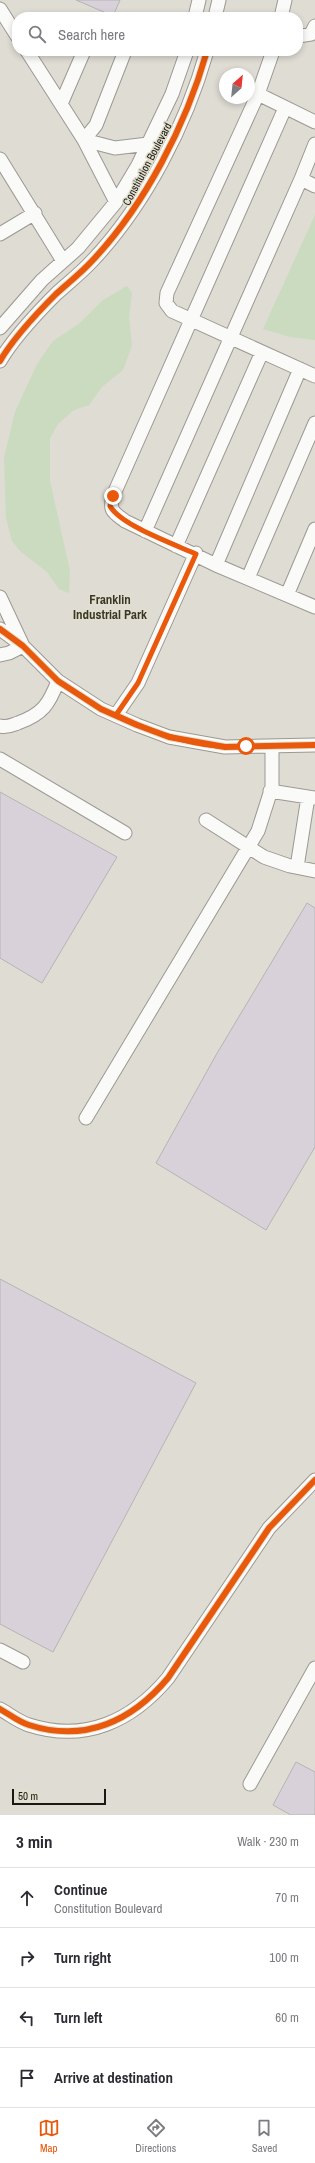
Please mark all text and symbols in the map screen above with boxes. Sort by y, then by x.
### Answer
search box [12,12,303,56]
icon: search [26,23,48,45]
text: Search here [58,24,125,45]
north arrow [219,68,255,104]
street label: Constitution Boulevard [119,120,175,208]
route end [104,487,122,505]
district label: Franklin Industrial Park [73,591,147,623]
route start [237,737,255,755]
scale bar [12,1787,106,1806]
text: 50 m [18,1789,38,1803]
text: 3 min [16,1830,52,1853]
text: Walk · 230 m [237,1833,299,1850]
text: Continue [54,1879,107,1900]
icon: ahead [16,1887,38,1909]
text: 70 m [275,1889,299,1906]
text: Constitution Boulevard [54,1900,162,1917]
icon: right [16,1947,38,1969]
text: Turn right [54,1947,111,1968]
text: 100 m [269,1949,299,1966]
icon: left [16,2007,38,2029]
text: Turn left [54,2007,102,2028]
text: 60 m [275,2009,299,2026]
icon: arrive [16,2067,38,2089]
text: Arrive at destination [54,2067,173,2088]
tab: Map [38,2117,60,2155]
tab: Directions [135,2117,176,2155]
tab: Saved [252,2117,277,2155]

